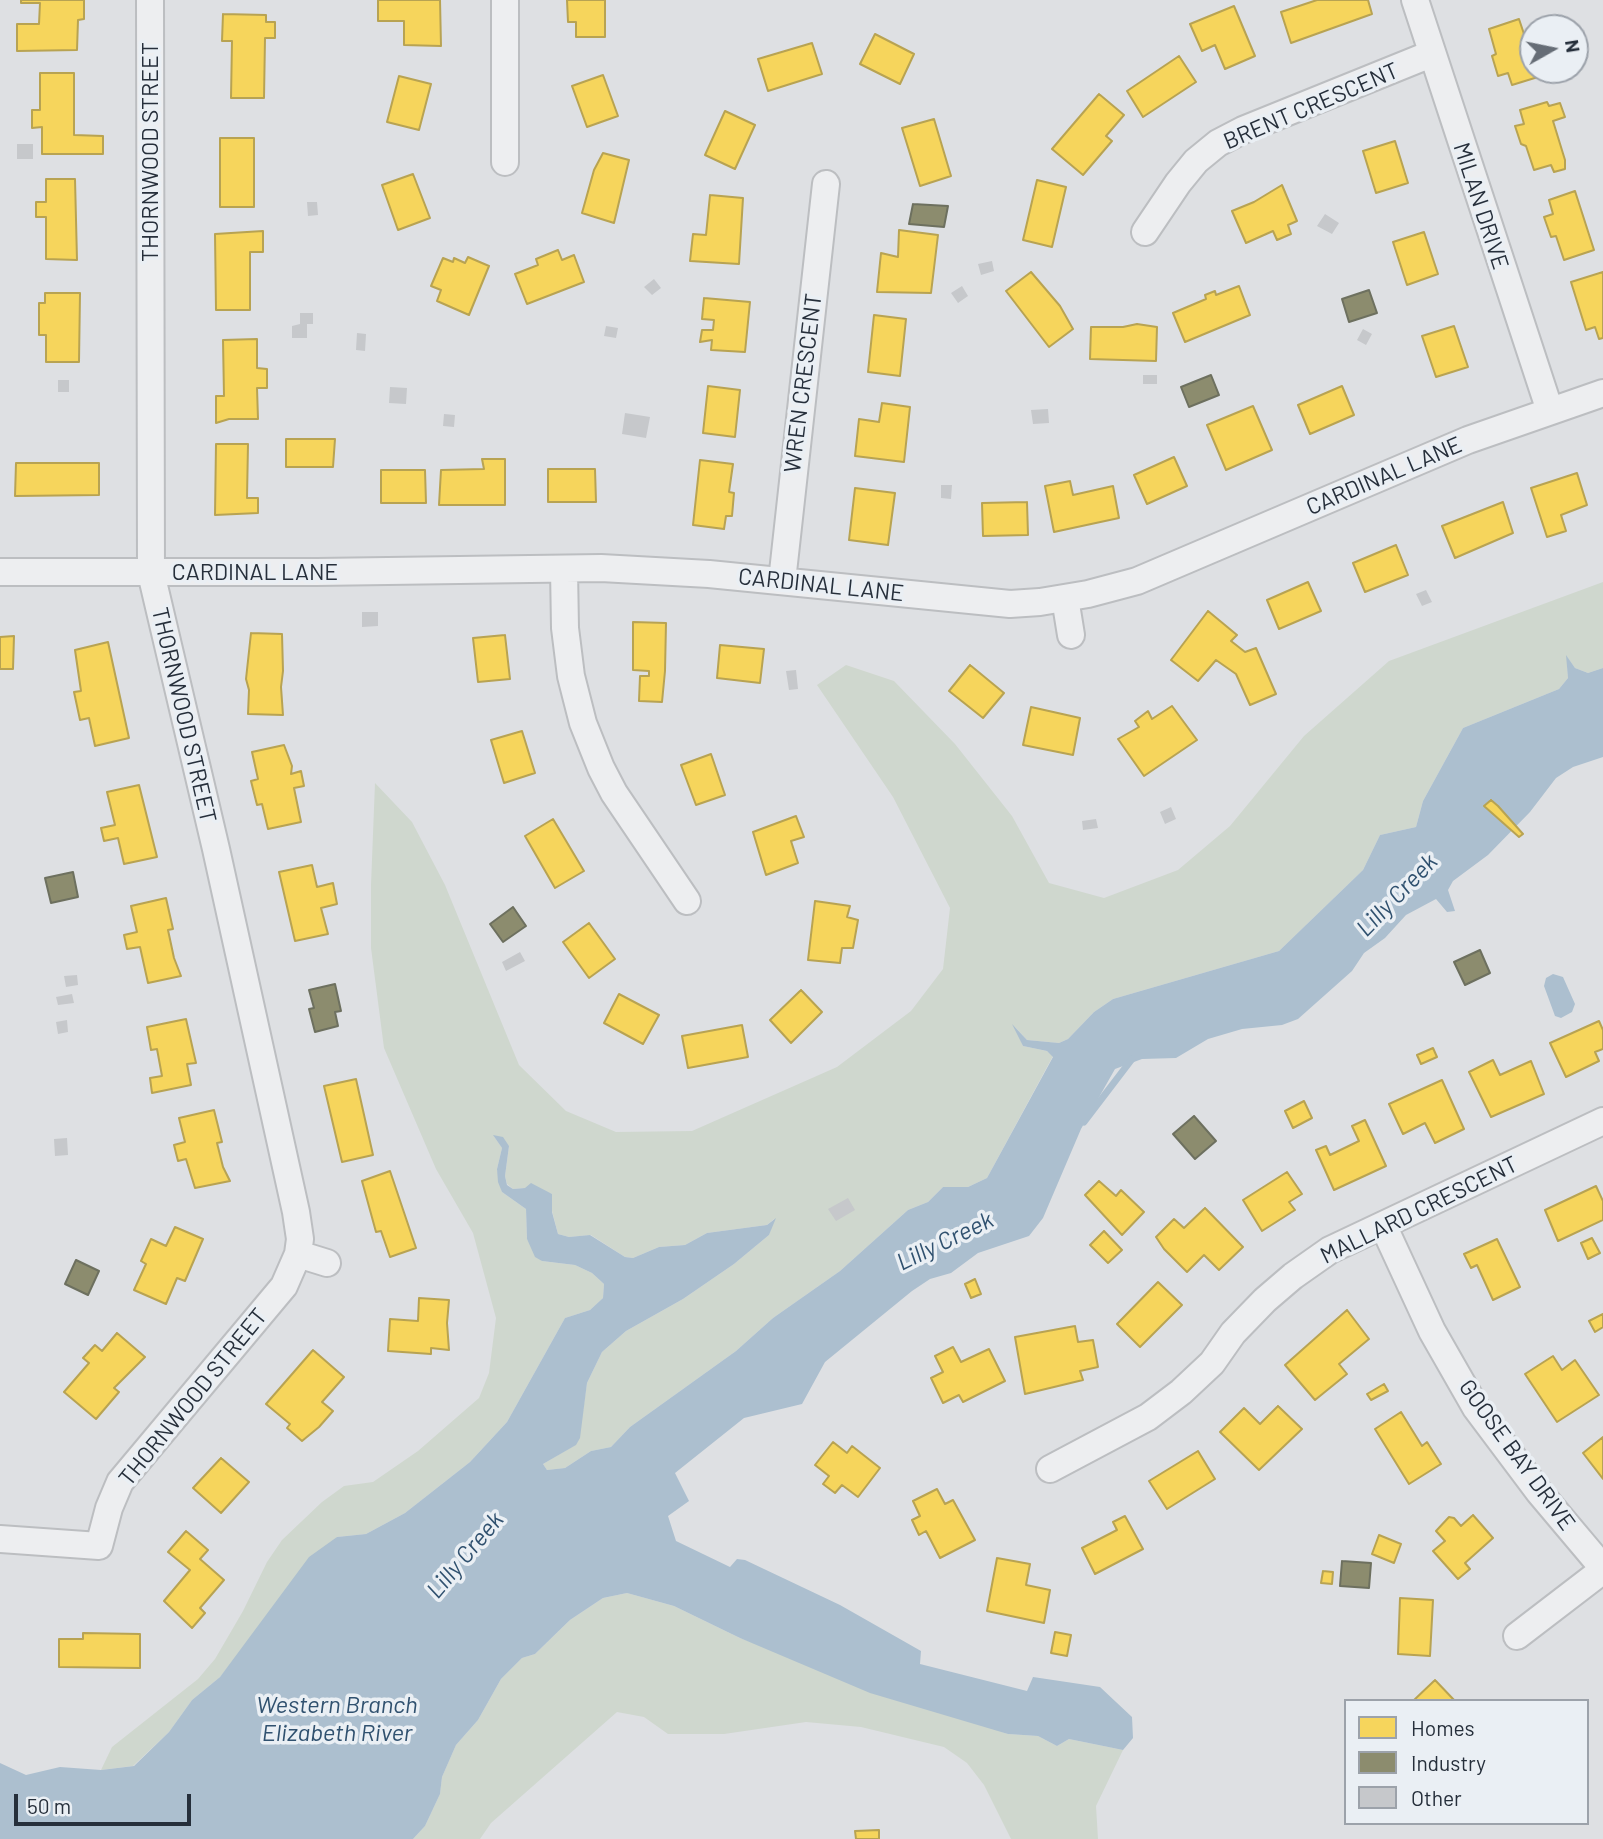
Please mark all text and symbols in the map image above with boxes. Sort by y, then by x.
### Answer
north arrow [1519,14,1589,84]
text: N [1561,38,1586,54]
street label: THORNWOOD STREET [136,42,164,262]
street label: BRENT CRESCENT [1219,57,1403,155]
street label: MILAN DRIVE [1447,139,1515,273]
street label: WREN CRESCENT [778,292,828,474]
street label: CARDINAL LANE [1302,431,1466,521]
street label: CARDINAL LANE [172,558,338,586]
street label: CARDINAL LANE [737,563,905,607]
street label: THORNWOOD STREET [146,605,222,825]
water label: Lilly Creek [1350,848,1444,942]
street label: MALLARD CRESCENT [1316,1150,1522,1270]
water label: Lilly Creek [892,1205,998,1277]
street label: THORNWOOD STREET [113,1303,273,1491]
street label: GOOSE BAY DRIVE [1453,1374,1581,1536]
water label: Lilly Creek [420,1506,510,1604]
water label: Western Branch Elizabeth River [256,1691,418,1747]
legend [1344,1699,1589,1825]
text: Homes [1411,1715,1475,1740]
text: Industry [1411,1750,1486,1775]
scale bar [18,1780,194,1824]
text: Other [1411,1785,1462,1810]
text: 50 m [27,1793,71,1818]

